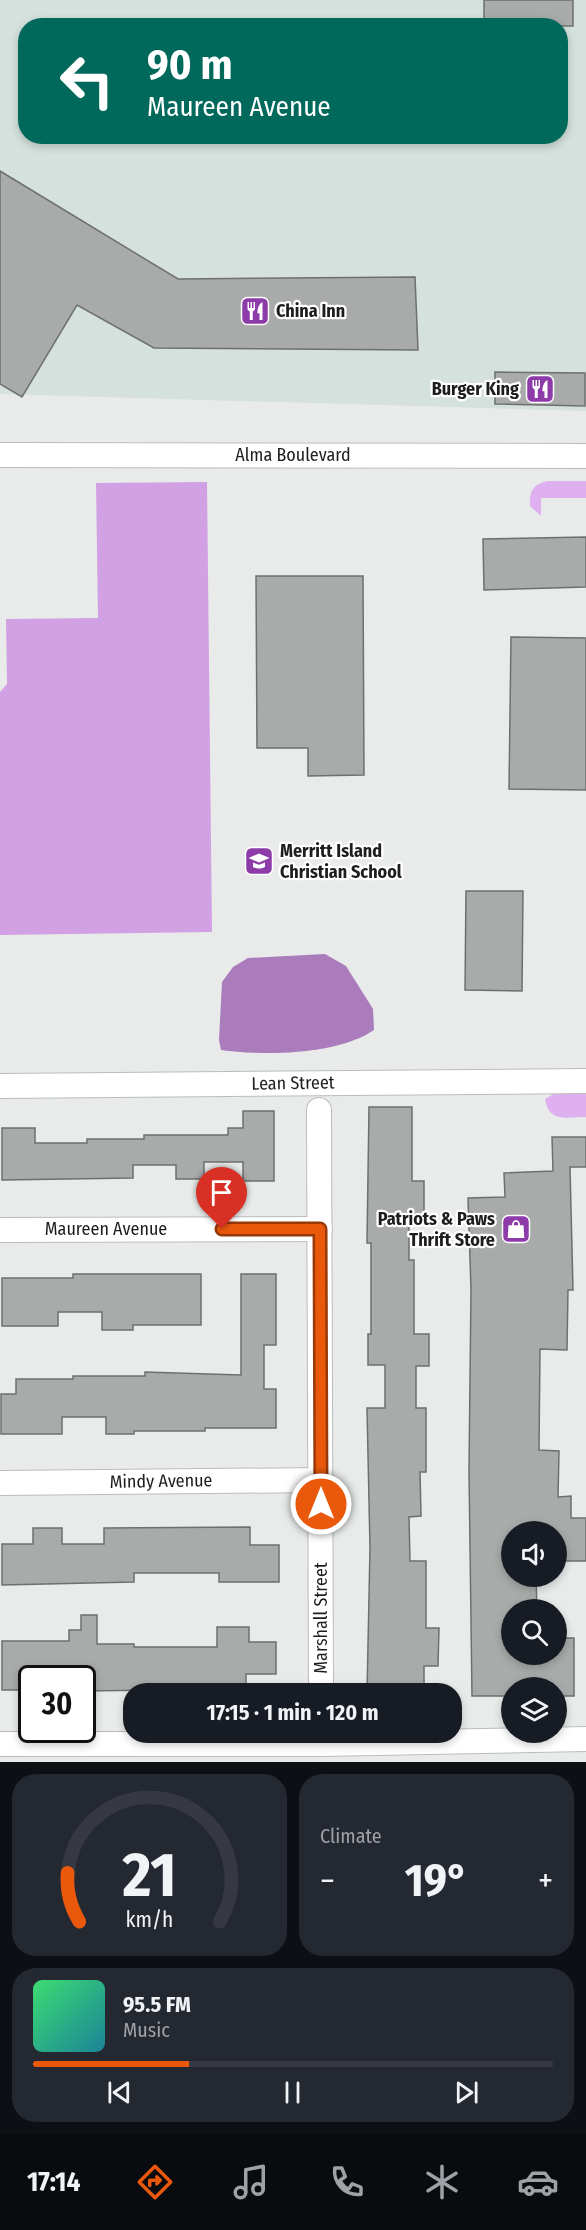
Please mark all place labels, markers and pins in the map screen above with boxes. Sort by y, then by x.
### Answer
restaurant icon: China Inn [239,295,271,327]
place label: China Inn [276,300,345,322]
restaurant icon: Burger King [524,373,556,405]
place label: Burger King [432,378,519,400]
place label: Merritt Island Christian School [280,840,402,883]
school or university icon: Merritt Island Christian School [243,845,275,877]
pin [196,1167,247,1229]
place label: Patriots & Paws Thrift Store [378,1208,495,1251]
shop icon: Patriots & Paws Thrift Store [500,1213,532,1245]

